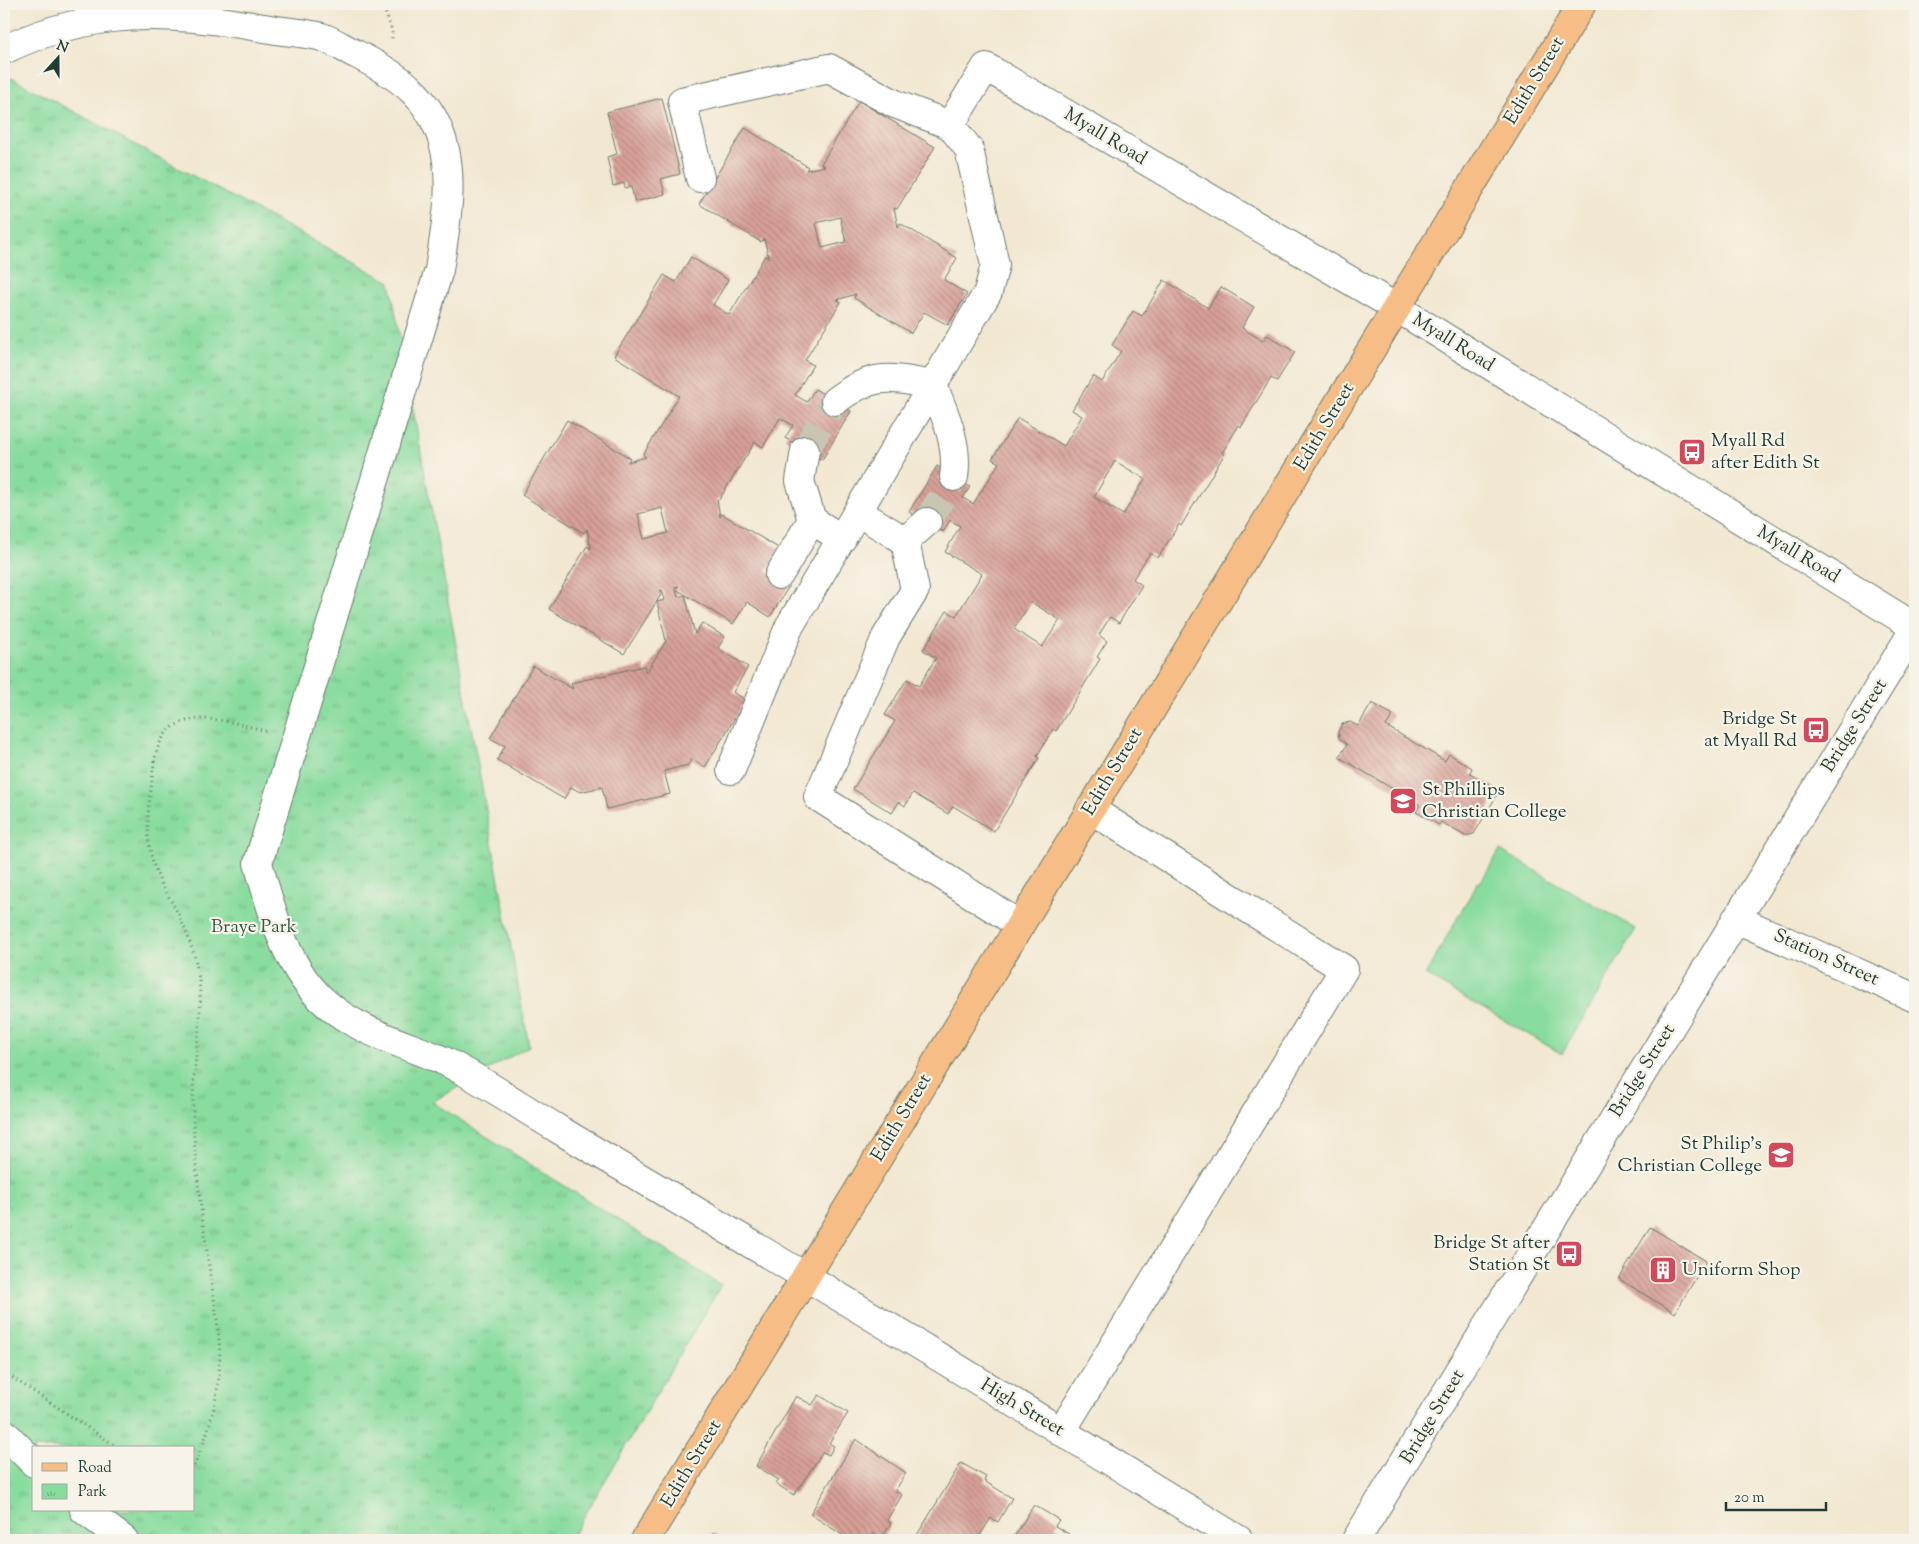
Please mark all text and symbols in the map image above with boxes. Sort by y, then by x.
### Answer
north arrow [32,32,82,82]
street label: Edith Street [1498,32,1572,130]
text: N [53,36,71,59]
street label: Myall Road [1058,102,1152,173]
street label: Myall Road [1407,307,1500,379]
street label: Edith Street [1288,378,1362,476]
place label: Myall Rd after Edith St [1711,428,1820,477]
bus stop icon: Myall Rd after Edith St [1677,437,1707,467]
street label: Myall Road [1751,520,1845,591]
street label: Bridge Street [1815,673,1895,778]
place label: Bridge St at Myall Rd [1704,706,1797,755]
bus stop icon: Bridge St at Myall Rd [1801,715,1831,745]
street label: Edith Street [1076,723,1150,821]
place label: St Phillips Christian College [1422,777,1567,826]
school or university icon: St Phillips Christian College [1388,786,1418,816]
park label: Braye Park [211,914,298,941]
street label: Station Street [1769,923,1884,993]
street label: Bridge Street [1603,1018,1683,1123]
street label: Edith Street [865,1069,939,1167]
place label: St Philip’s Christian College [1617,1131,1762,1180]
school or university icon: St Philip’s Christian College [1766,1140,1796,1170]
place label: Bridge St after Station St [1433,1230,1550,1279]
bus stop icon: Bridge St after Station St [1554,1239,1584,1269]
building icon: Uniform Shop [1648,1255,1678,1285]
place label: Uniform Shop [1682,1257,1801,1284]
street label: Bridge Street [1394,1364,1472,1469]
street label: High Street [975,1372,1070,1444]
street label: Edith Street [655,1415,729,1513]
legend [32,1446,195,1512]
text: Road [78,1458,112,1479]
scale bar [1726,1479,1826,1511]
text: Park [78,1482,107,1503]
text: 20 m [1734,1488,1765,1509]

